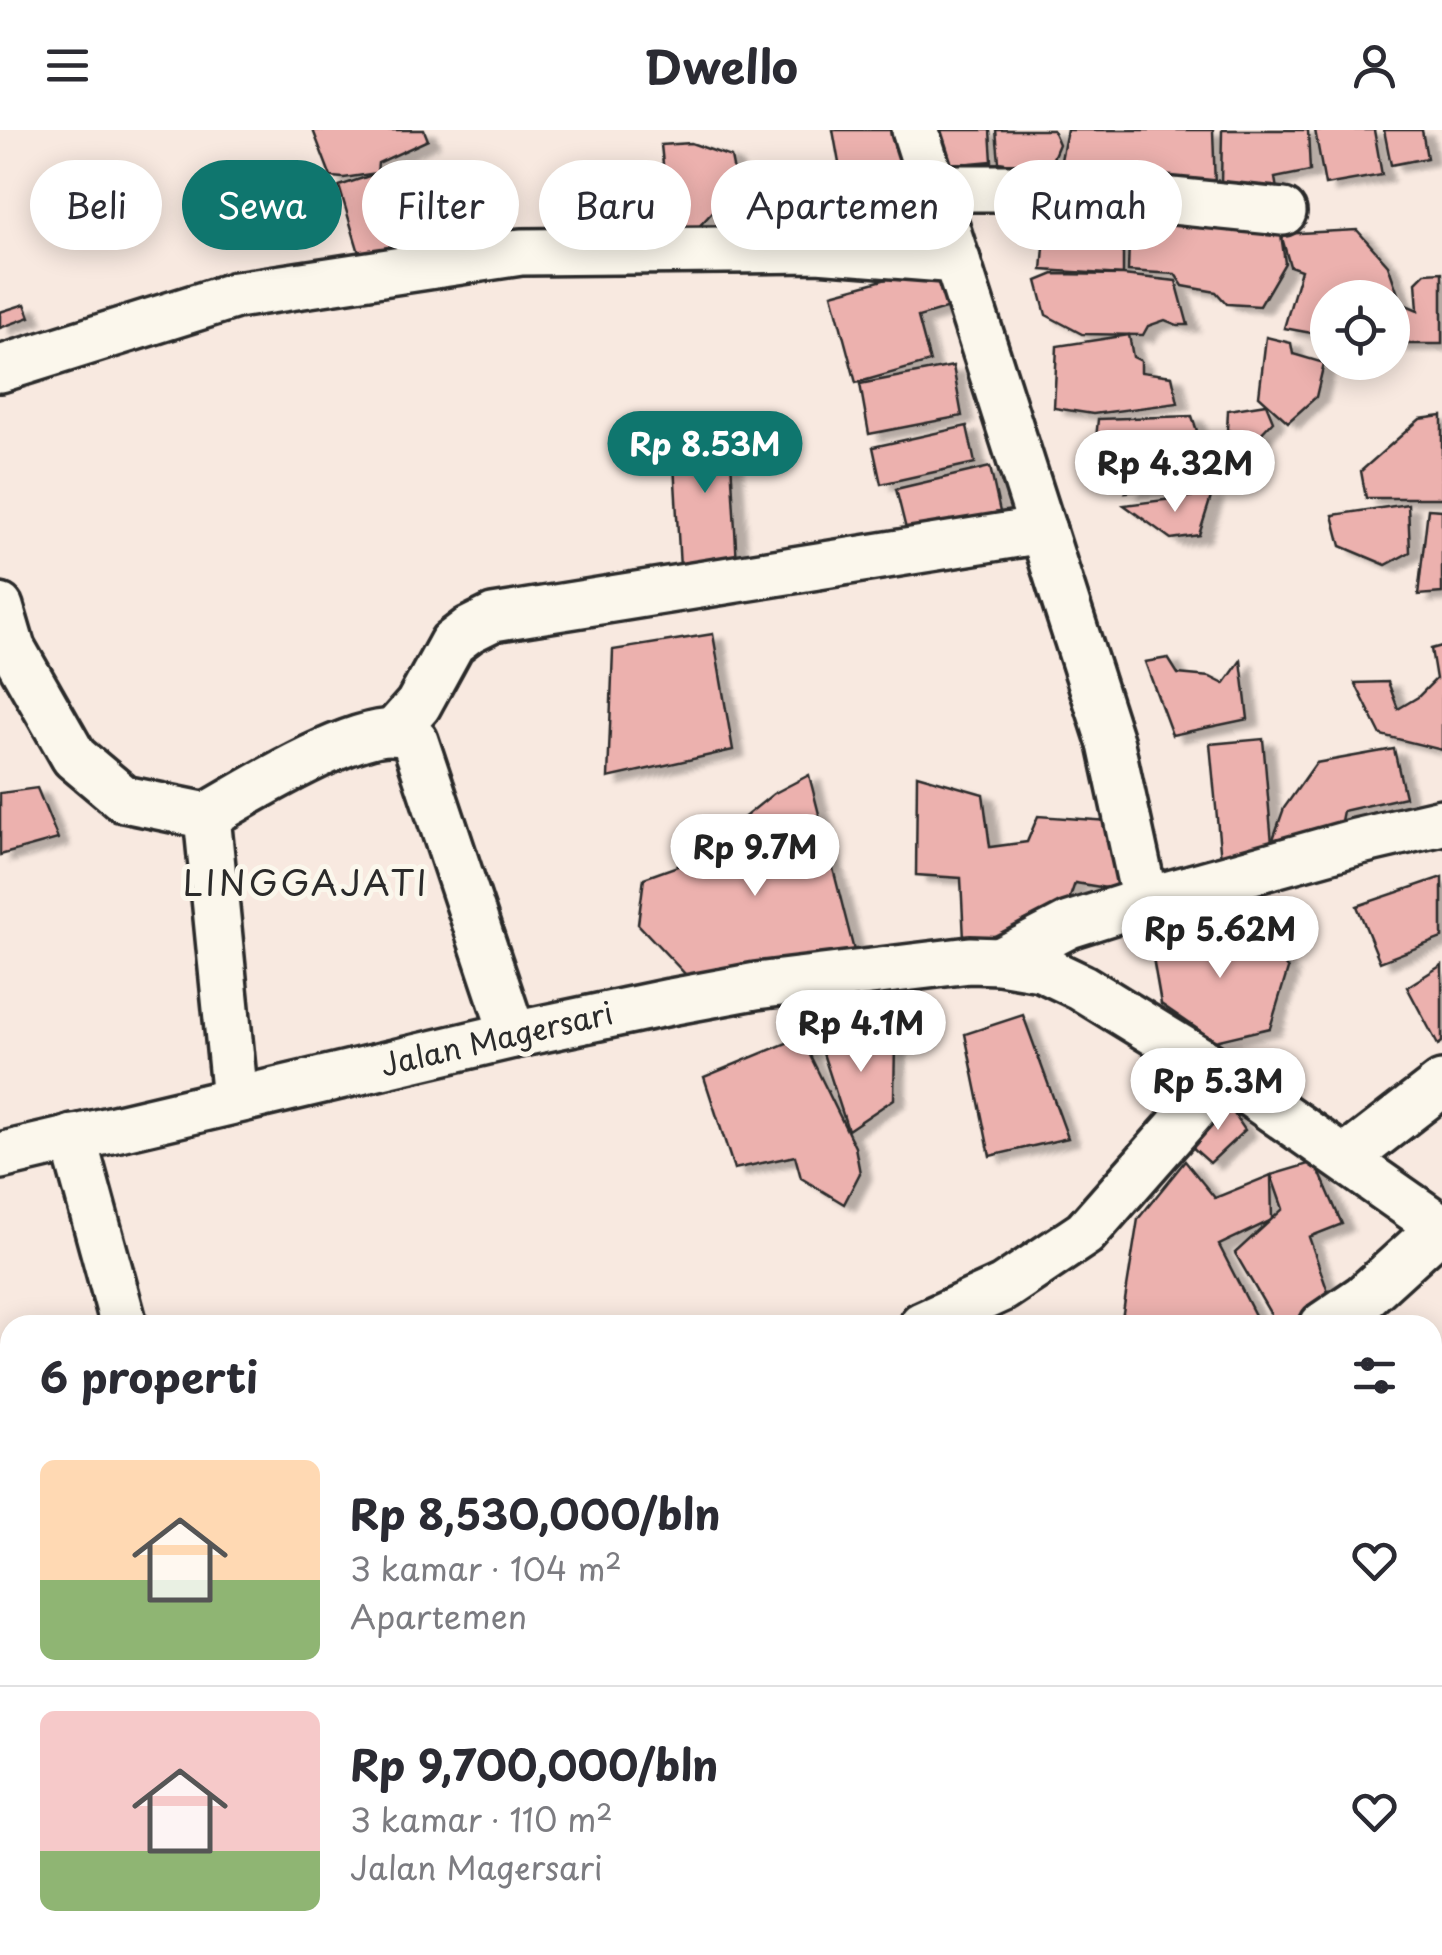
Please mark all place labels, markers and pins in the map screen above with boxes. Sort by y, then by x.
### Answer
pin: Rp 8.53M [602,411,808,496]
pin: Rp 4.32M [1072,430,1278,515]
pin: Rp 9.7M [663,814,847,899]
pin: Rp 5.62M [1117,896,1323,981]
pin: Rp 4.1M [769,990,953,1075]
pin: Rp 5.3M [1126,1048,1310,1133]

